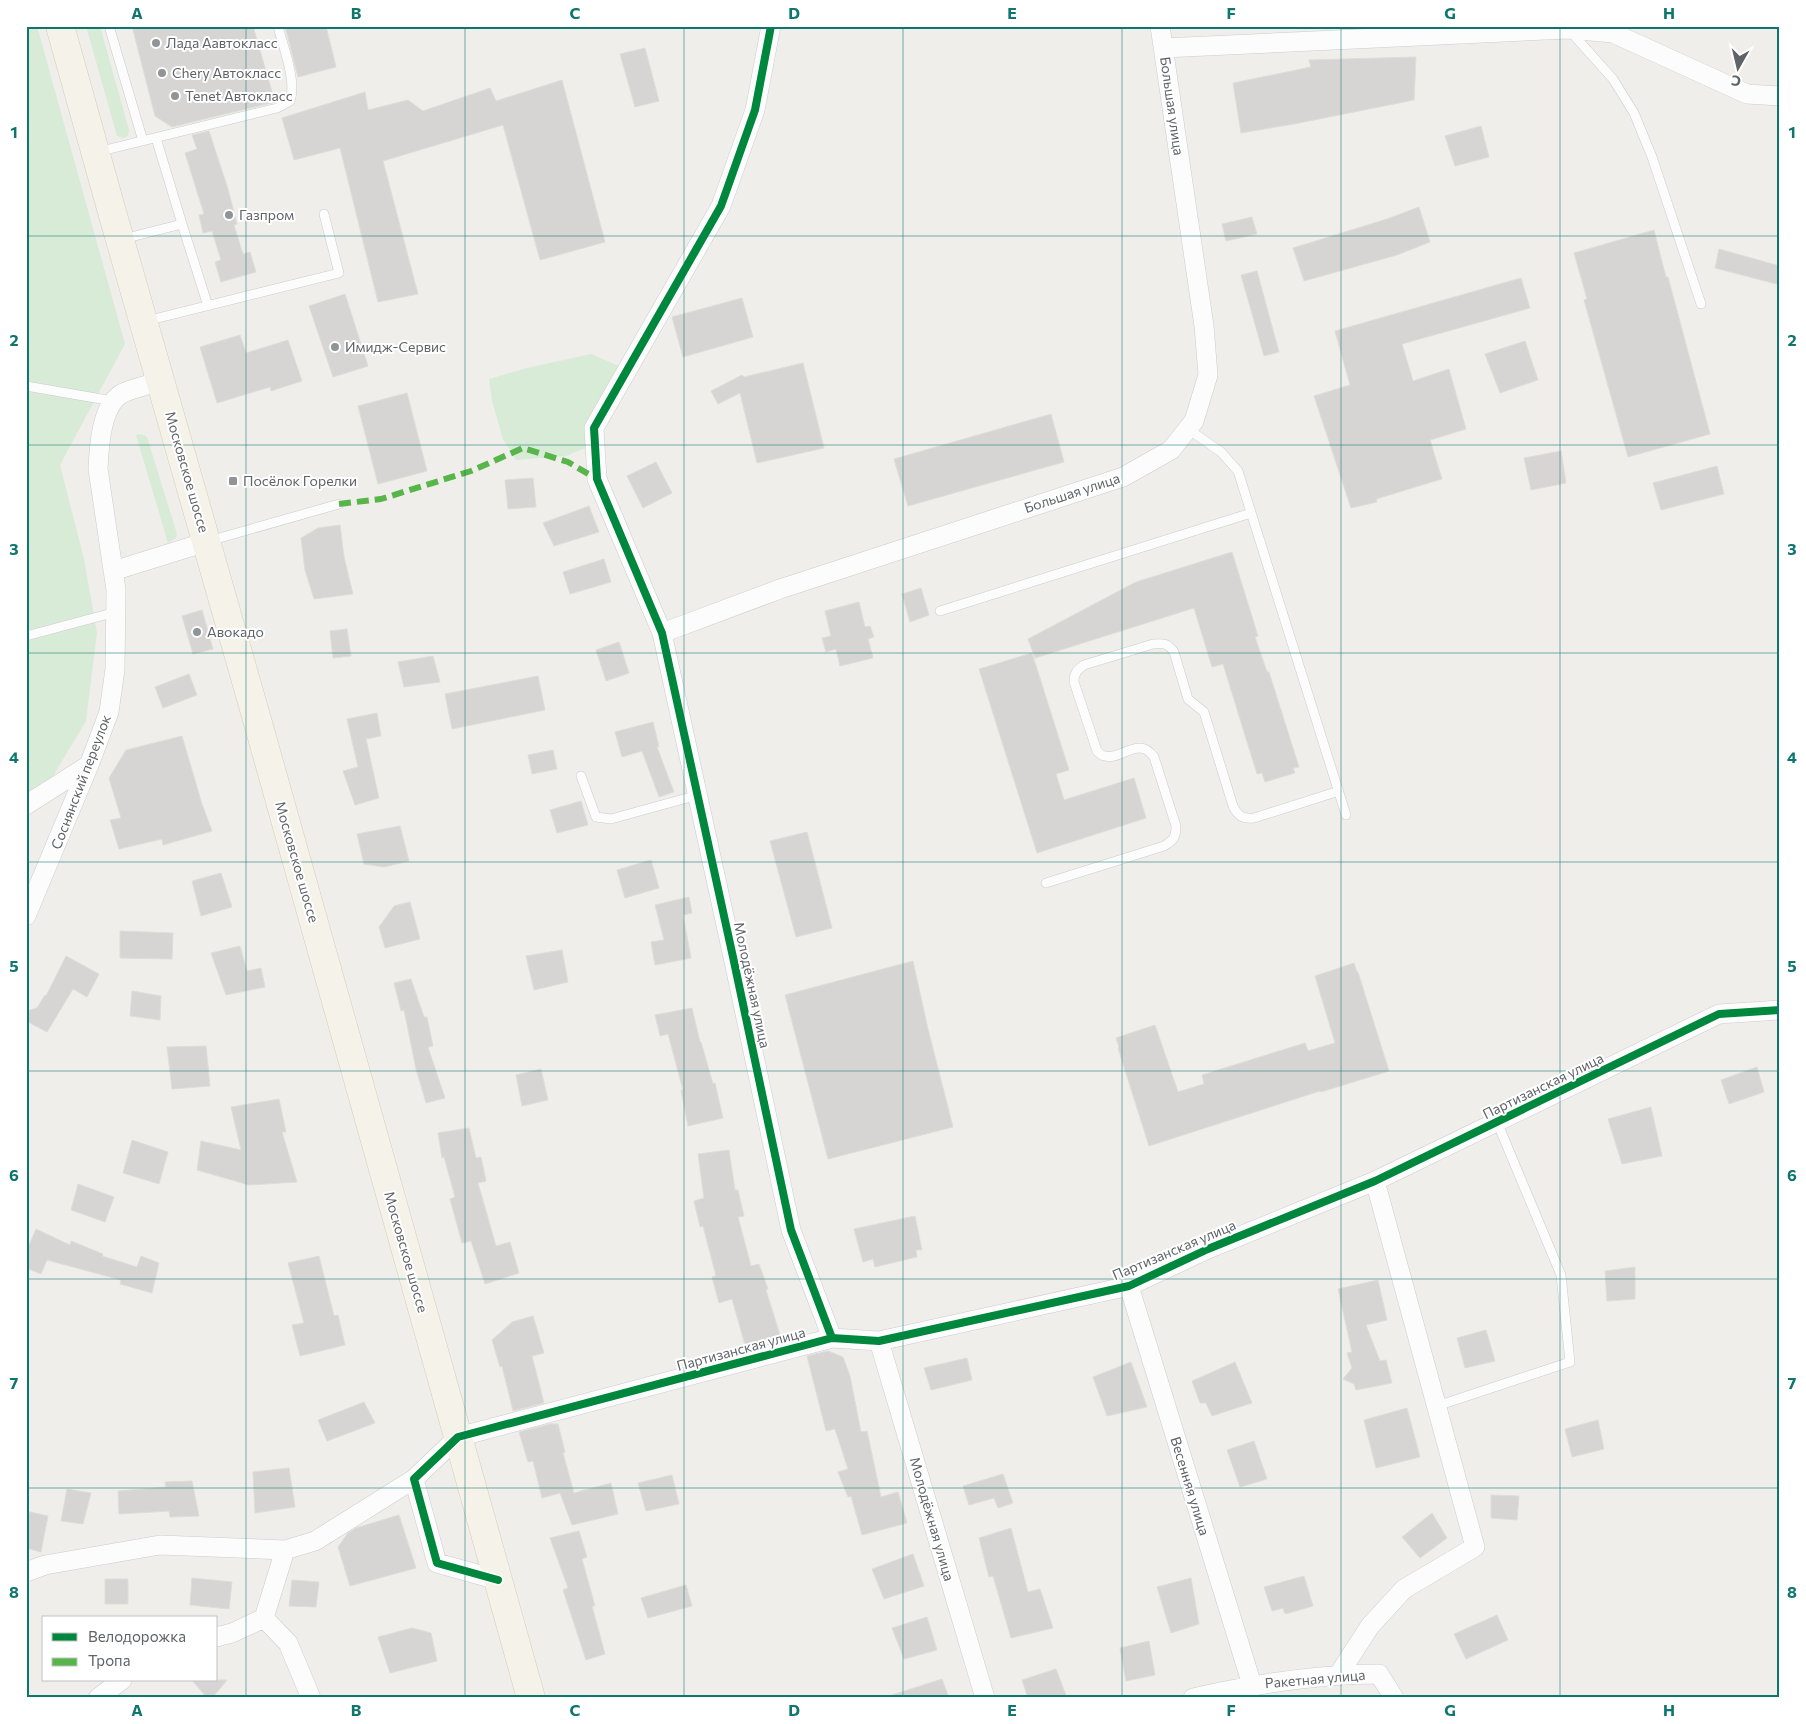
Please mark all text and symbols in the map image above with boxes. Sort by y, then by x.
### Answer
text: A [131,3,143,22]
text: B [351,3,362,22]
text: C [570,3,581,22]
text: D [788,3,800,22]
text: E [1007,3,1017,22]
text: F [1226,3,1236,22]
text: G [1444,3,1456,22]
text: H [1663,3,1675,22]
place label: Лада Аавтокласс [166,34,278,51]
marker: Лада Аавтокласс [150,37,162,49]
north arrow [1714,42,1764,92]
street label: Большая улица [1157,55,1188,156]
place label: Chery Автокласс [172,64,281,81]
marker: Chery Автокласс [156,67,168,79]
text: С [1730,72,1742,90]
place label: Tenet Автокласс [185,87,293,104]
marker: Tenet Автокласс [169,90,181,102]
text: 1 [10,122,18,141]
text: 1 [1788,122,1796,141]
place label: Газпром [239,206,294,223]
marker: Газпром [223,209,235,221]
text: 2 [9,330,19,349]
text: 2 [1787,330,1797,349]
place label: Имидж-Сервис [345,338,446,355]
marker: Имидж-Сервис [329,341,341,353]
street label: Московское шоссе [162,409,213,534]
street label: Большая улица [1022,469,1122,516]
place label: Посёлок Горелки [243,472,357,489]
marker: Посёлок Горелки [227,475,239,487]
text: 3 [9,539,19,558]
text: 3 [1787,539,1797,558]
place label: Авокадо [207,623,264,640]
marker: Авокадо [191,626,203,638]
street label: Соснянский переулок [47,712,114,852]
text: 4 [9,747,19,766]
text: 4 [1787,747,1797,766]
street label: Московское шоссе [272,799,323,924]
street label: Молодёжная улица [731,920,774,1049]
text: 5 [9,956,19,975]
text: 5 [1787,956,1797,975]
street label: Партизанская улица [1480,1049,1606,1122]
text: 6 [9,1165,19,1184]
text: 6 [1787,1165,1797,1184]
street label: Московское шоссе [381,1189,432,1314]
street label: Партизанская улица [1110,1216,1238,1283]
street label: Партизанская улица [675,1323,807,1374]
text: 7 [10,1373,19,1392]
text: 7 [1788,1373,1797,1392]
street label: Весенняя улица [1167,1434,1214,1537]
street label: Молодёжная улица [907,1455,958,1583]
text: 8 [9,1582,19,1601]
text: 8 [1787,1582,1797,1601]
legend [42,1616,218,1682]
text: Велодорожка [88,1627,186,1645]
text: Тропа [88,1651,130,1669]
street label: Ракетная улица [1264,1666,1366,1691]
text: A [131,1700,143,1719]
text: B [351,1700,362,1719]
text: C [570,1700,581,1719]
text: D [788,1700,800,1719]
text: E [1007,1700,1017,1719]
text: F [1226,1700,1236,1719]
text: G [1444,1700,1456,1719]
text: H [1663,1700,1675,1719]

